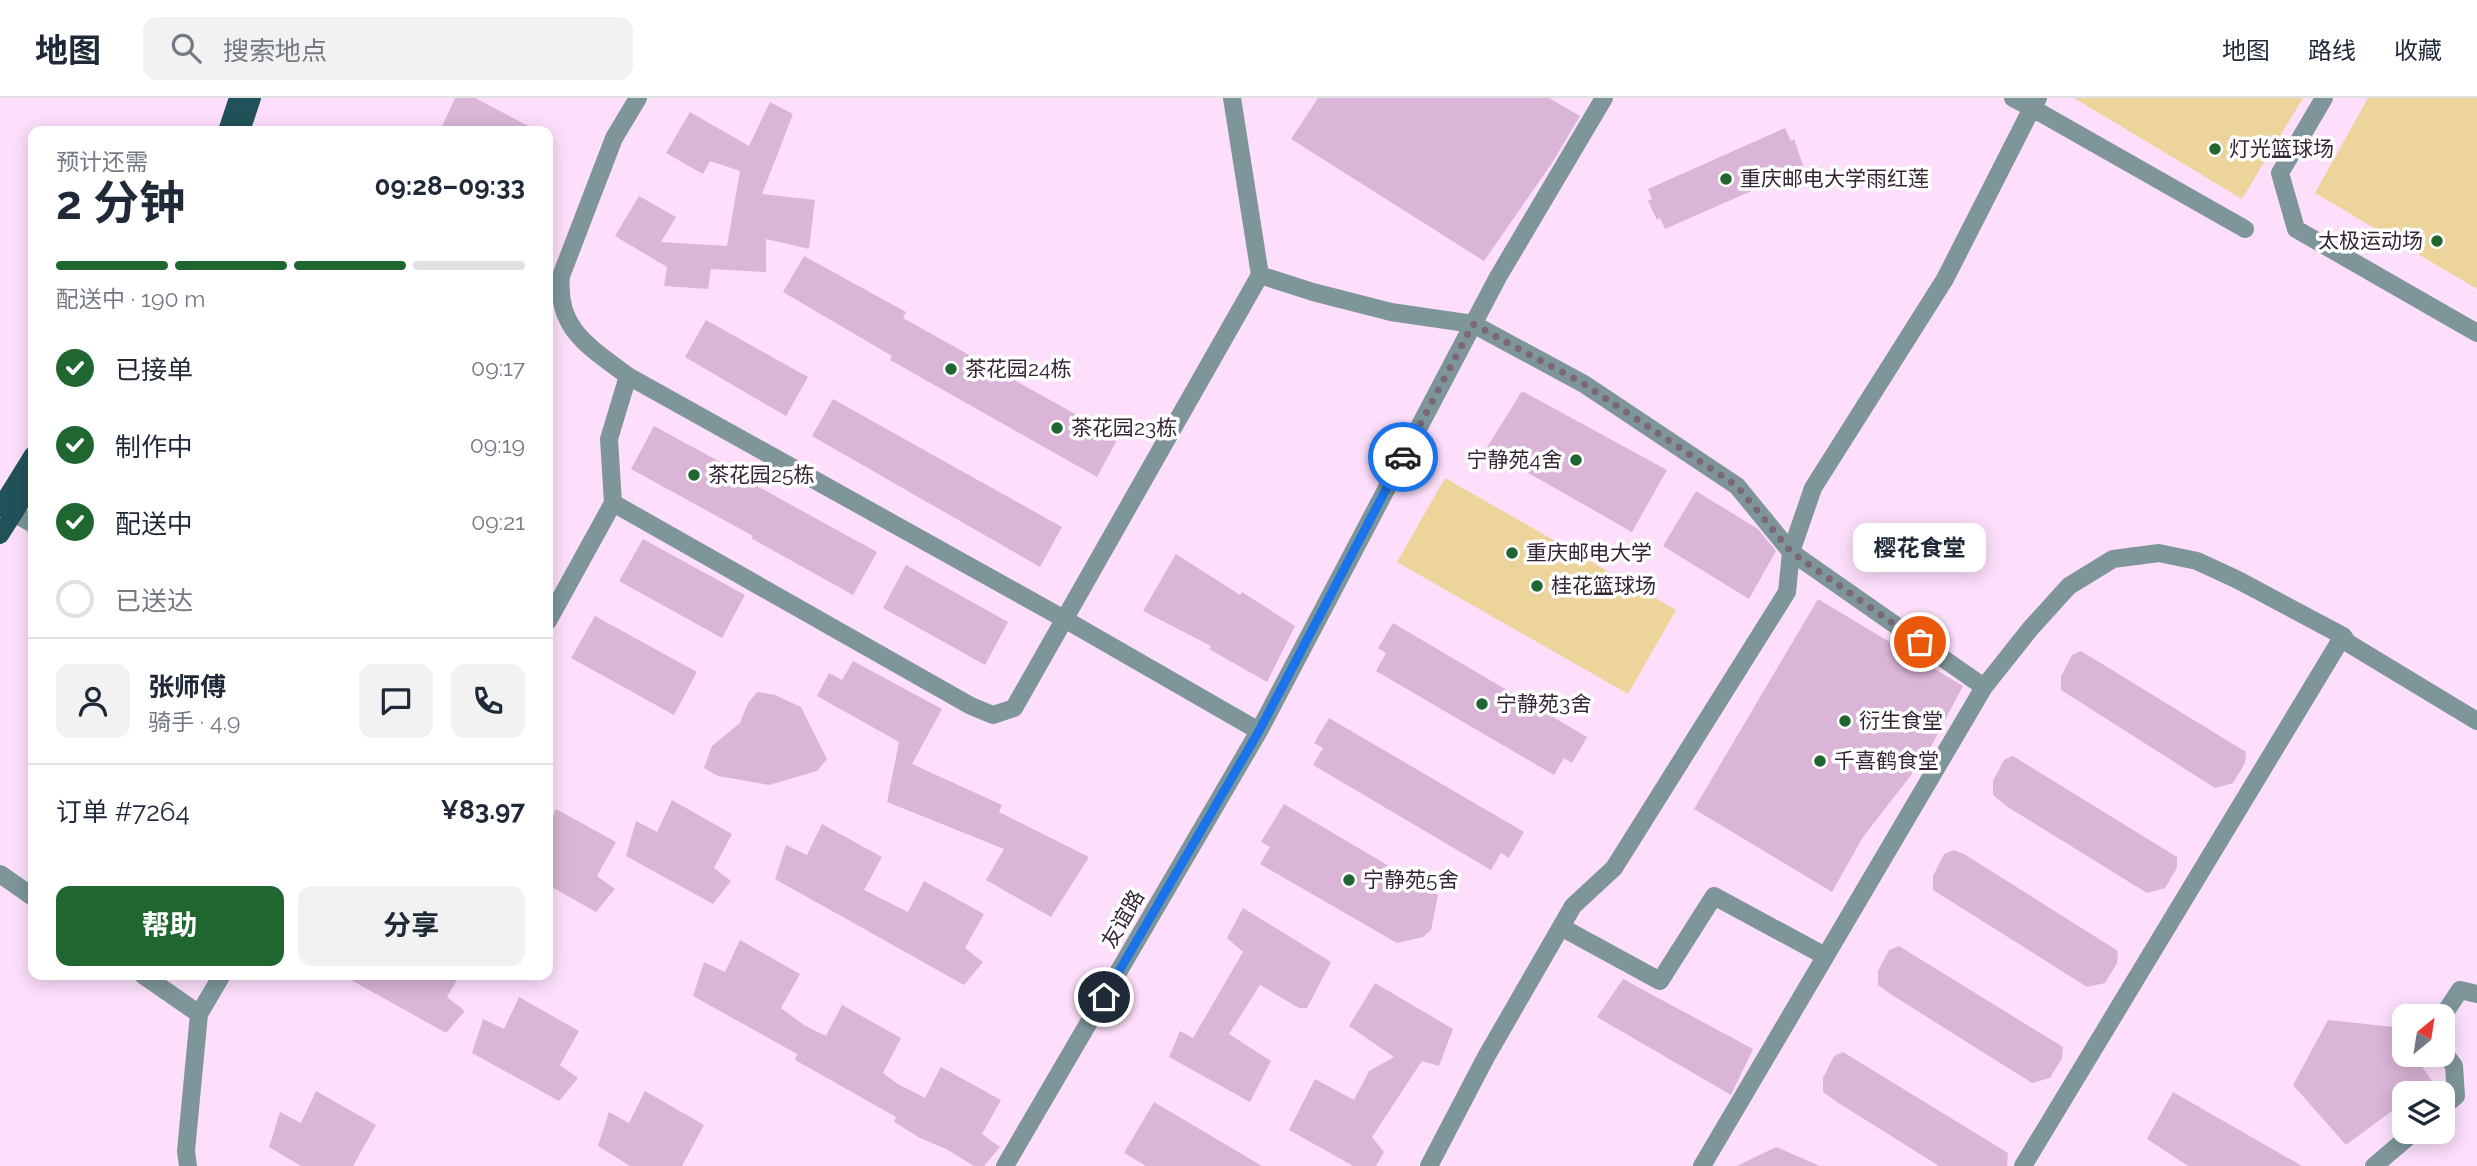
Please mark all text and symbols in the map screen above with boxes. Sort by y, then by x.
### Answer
search box [143,17,633,80]
icon: search [167,29,205,67]
text: 地图 [35,31,101,70]
text: 搜索地点 [223,36,327,66]
text: 地图 [2222,36,2270,65]
text: 路线 [2308,36,2356,65]
text: 收藏 [2394,36,2442,65]
place label: 灯光篮球场 [2229,136,2334,161]
marker: 灯光篮球场 [2207,141,2223,157]
text: 预计还需 [56,148,148,175]
place label: 重庆邮电大学雨红莲 [1740,166,1929,191]
text: 09:28–09:33 [375,171,525,201]
marker: 重庆邮电大学雨红莲 [1718,171,1734,187]
text: 2 分钟 [56,176,185,230]
place label: 太极运动场 [2318,228,2423,253]
marker: 太极运动场 [2429,233,2445,249]
text: 配送中 · 190 m [56,285,205,312]
icon: check [56,349,94,387]
text: 09:17 [471,354,525,381]
text: 已接单 [115,355,193,385]
place label: 茶花园24栋 [965,356,1071,381]
marker: 茶花园24栋 [943,361,959,377]
place label: 茶花园23栋 [1071,415,1177,440]
marker: 茶花园23栋 [1049,420,1065,436]
courier [1368,422,1438,492]
icon: check [56,426,94,464]
text: 09:19 [470,431,525,458]
text: 制作中 [115,432,193,462]
icon: car [1384,438,1422,476]
place label: 宁静苑4舍 [1467,447,1562,472]
marker: 宁静苑4舍 [1568,452,1584,468]
place label: 茶花园25栋 [708,462,814,487]
marker: 茶花园25栋 [686,467,702,483]
icon: check [56,503,94,541]
text: 09:21 [471,508,525,535]
text: 配送中 [115,509,193,539]
callout: 樱花食堂 [1854,523,1986,572]
text: 樱花食堂 [1874,534,1966,561]
place label: 重庆邮电大学 [1526,540,1652,565]
marker: 重庆邮电大学 [1504,545,1520,561]
place label: 桂花篮球场 [1551,573,1656,598]
marker: 桂花篮球场 [1529,578,1545,594]
text: 已送达 [115,586,193,616]
pin [1890,612,1950,672]
icon: bag [1901,623,1939,661]
button: person [56,664,130,738]
button: chat [359,664,433,738]
button: phone [451,664,525,738]
text: 张师傅 [148,672,226,702]
place label: 宁静苑3舍 [1496,691,1591,716]
marker: 宁静苑3舍 [1474,696,1490,712]
text: 骑手 · 4.9 [148,708,240,735]
place label: 衍生食堂 [1859,708,1943,733]
marker: 衍生食堂 [1837,713,1853,729]
place label: 千喜鹤食堂 [1834,748,1939,773]
marker: 千喜鹤食堂 [1812,753,1828,769]
text: ¥83.97 [441,795,525,825]
text: 订单 #7264 [56,797,190,827]
place label: 宁静苑5舍 [1363,867,1458,892]
marker: 宁静苑5舍 [1341,872,1357,888]
street label: 友谊路 [1096,885,1149,952]
button: 帮助 [56,886,284,966]
button: 分享 [298,886,525,966]
pin [1074,967,1134,1027]
icon: home [1085,978,1123,1016]
north arrow [2392,1004,2455,1068]
map controls [2392,1004,2455,1144]
button: layers [2392,1081,2455,1144]

